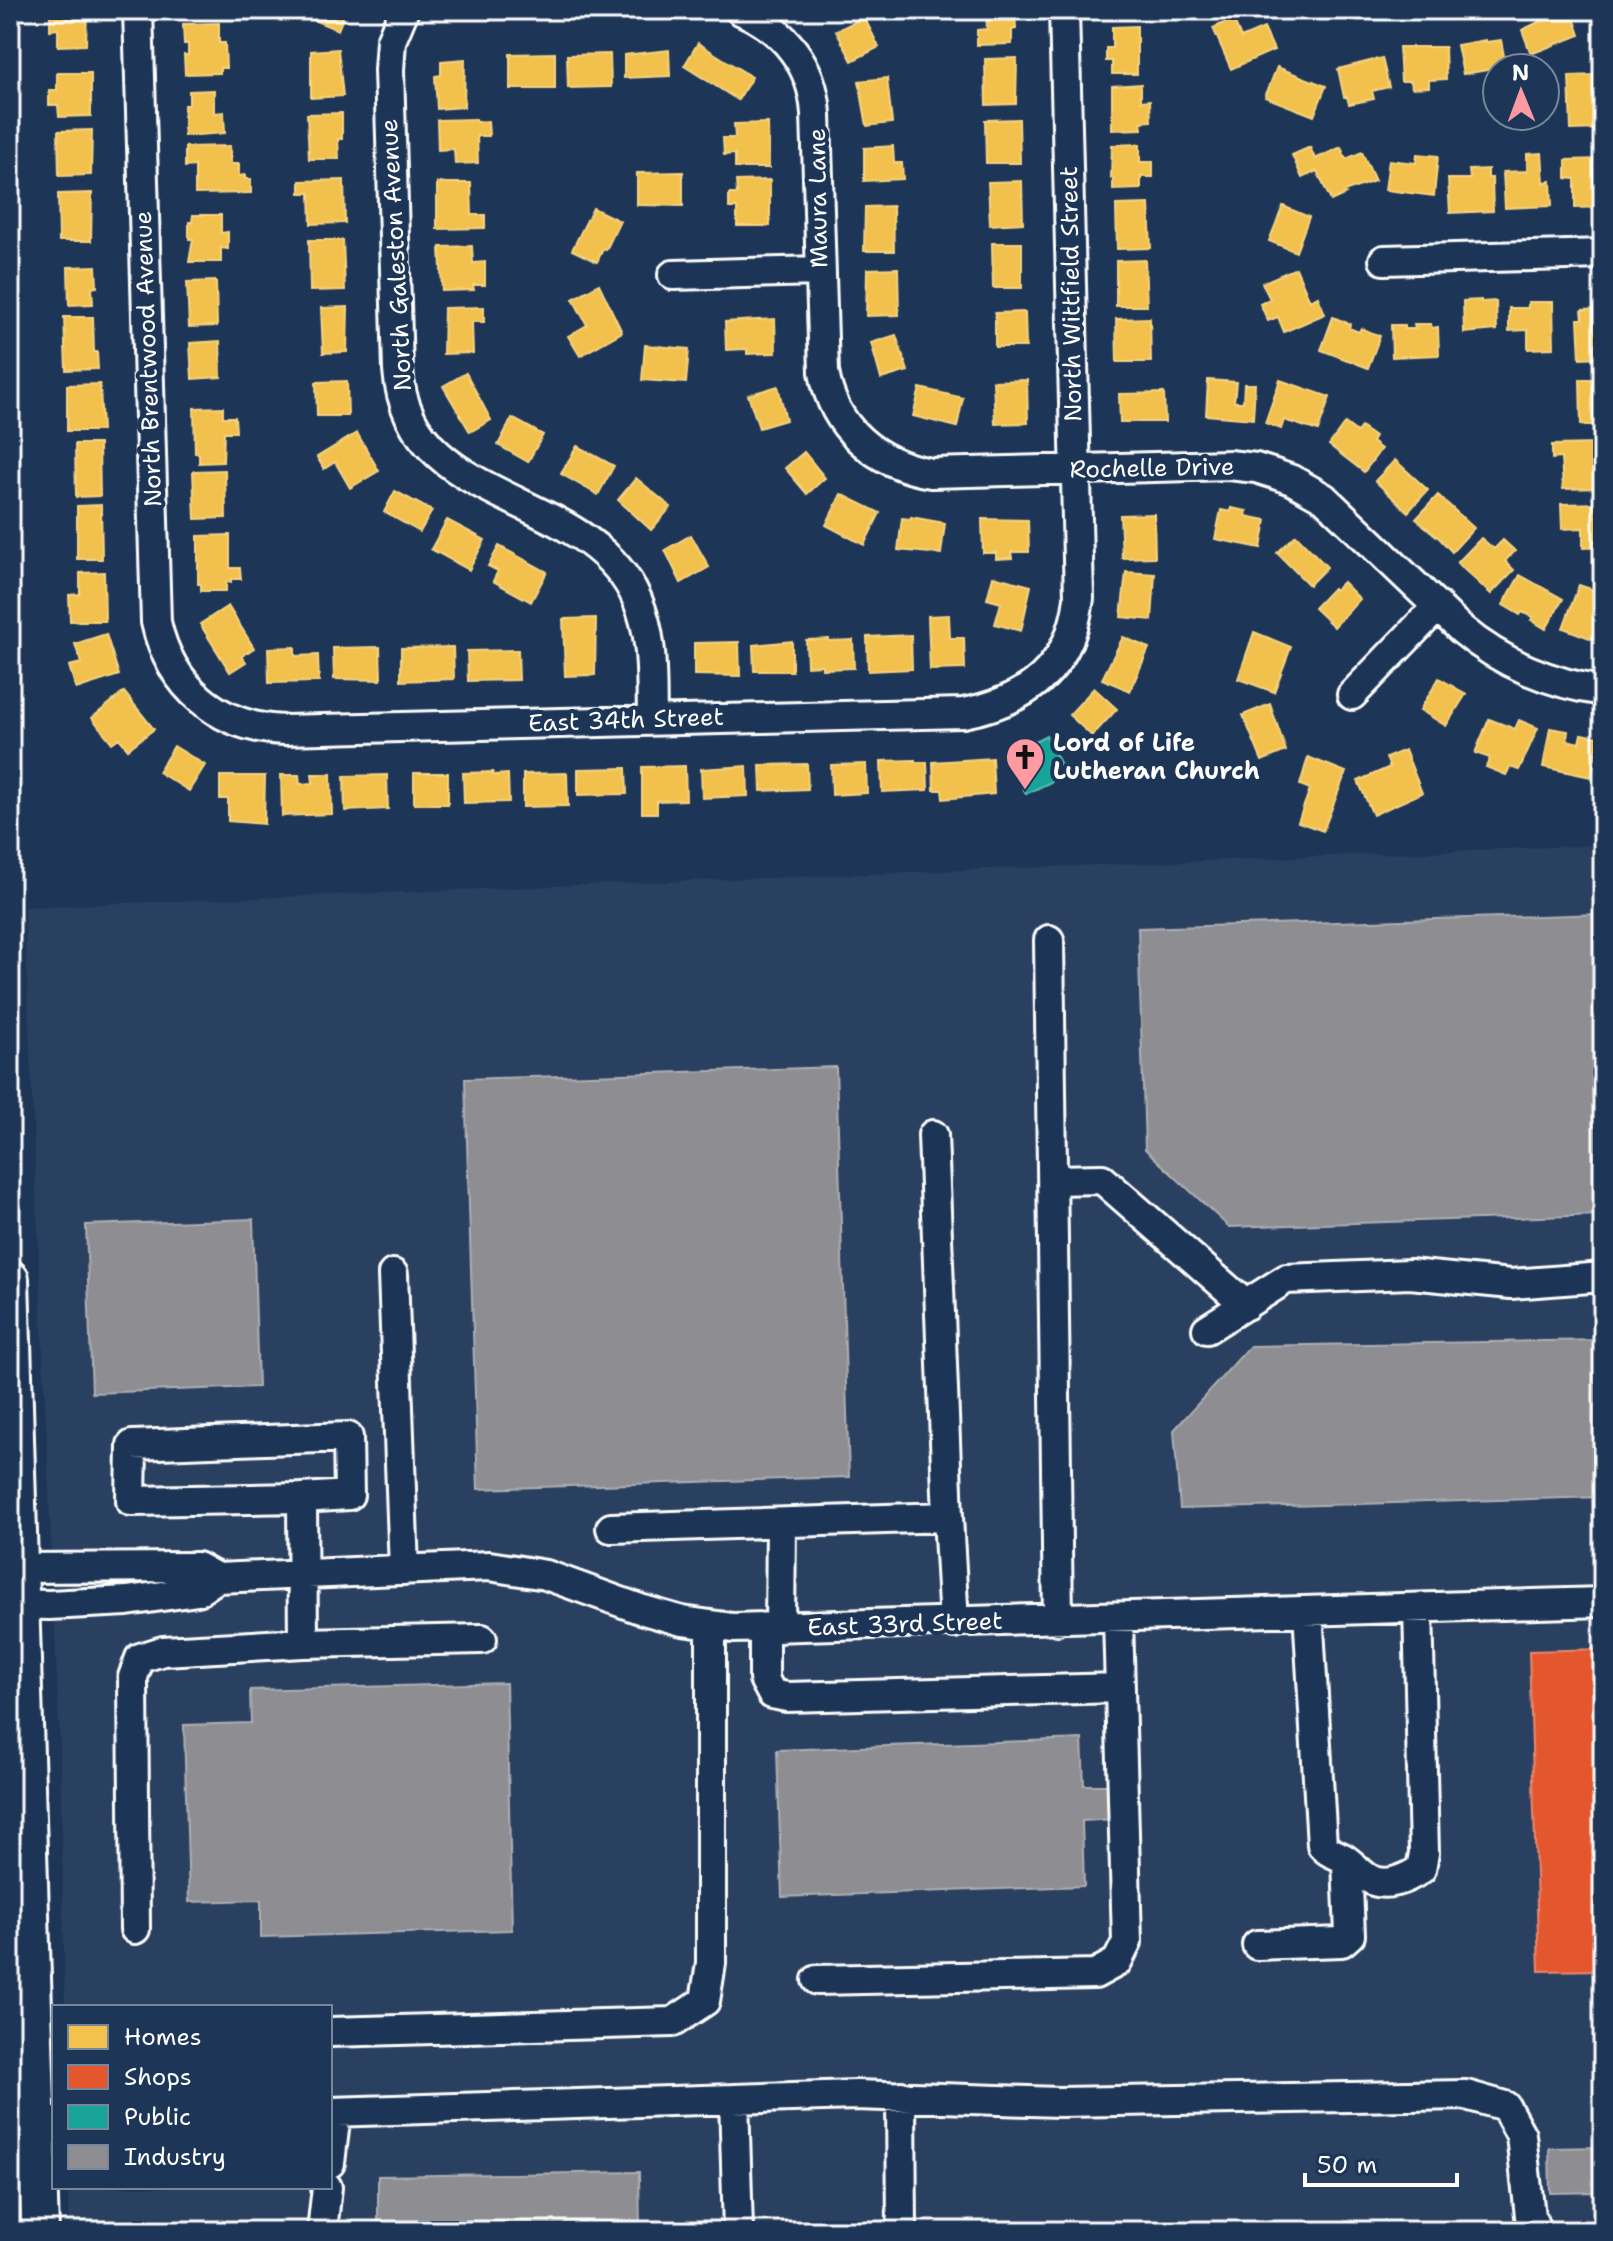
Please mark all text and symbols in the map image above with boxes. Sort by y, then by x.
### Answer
north arrow [1481,52,1561,132]
text: N [1512,58,1530,87]
street label: North Galeston Avenue [373,118,419,392]
street label: Maura Lane [801,128,835,268]
street label: North Wittfield Street [1053,166,1089,422]
street label: North Brentwood Avenue [127,210,169,508]
street label: Rochelle Drive [1069,451,1235,485]
street label: East 34th Street [528,701,724,739]
place label: Lord of Life Lutheran Church [1053,727,1260,787]
church icon: Lord of Life Lutheran Church [1004,736,1046,791]
street label: East 33rd Street [807,1605,1003,1643]
legend [52,2005,332,2189]
text: Homes [124,2021,202,2053]
text: Shops [124,2061,192,2093]
text: Public [124,2101,191,2133]
scale bar [1305,2137,1457,2187]
text: Industry [124,2141,226,2173]
text: 50 m [1317,2149,1377,2181]

